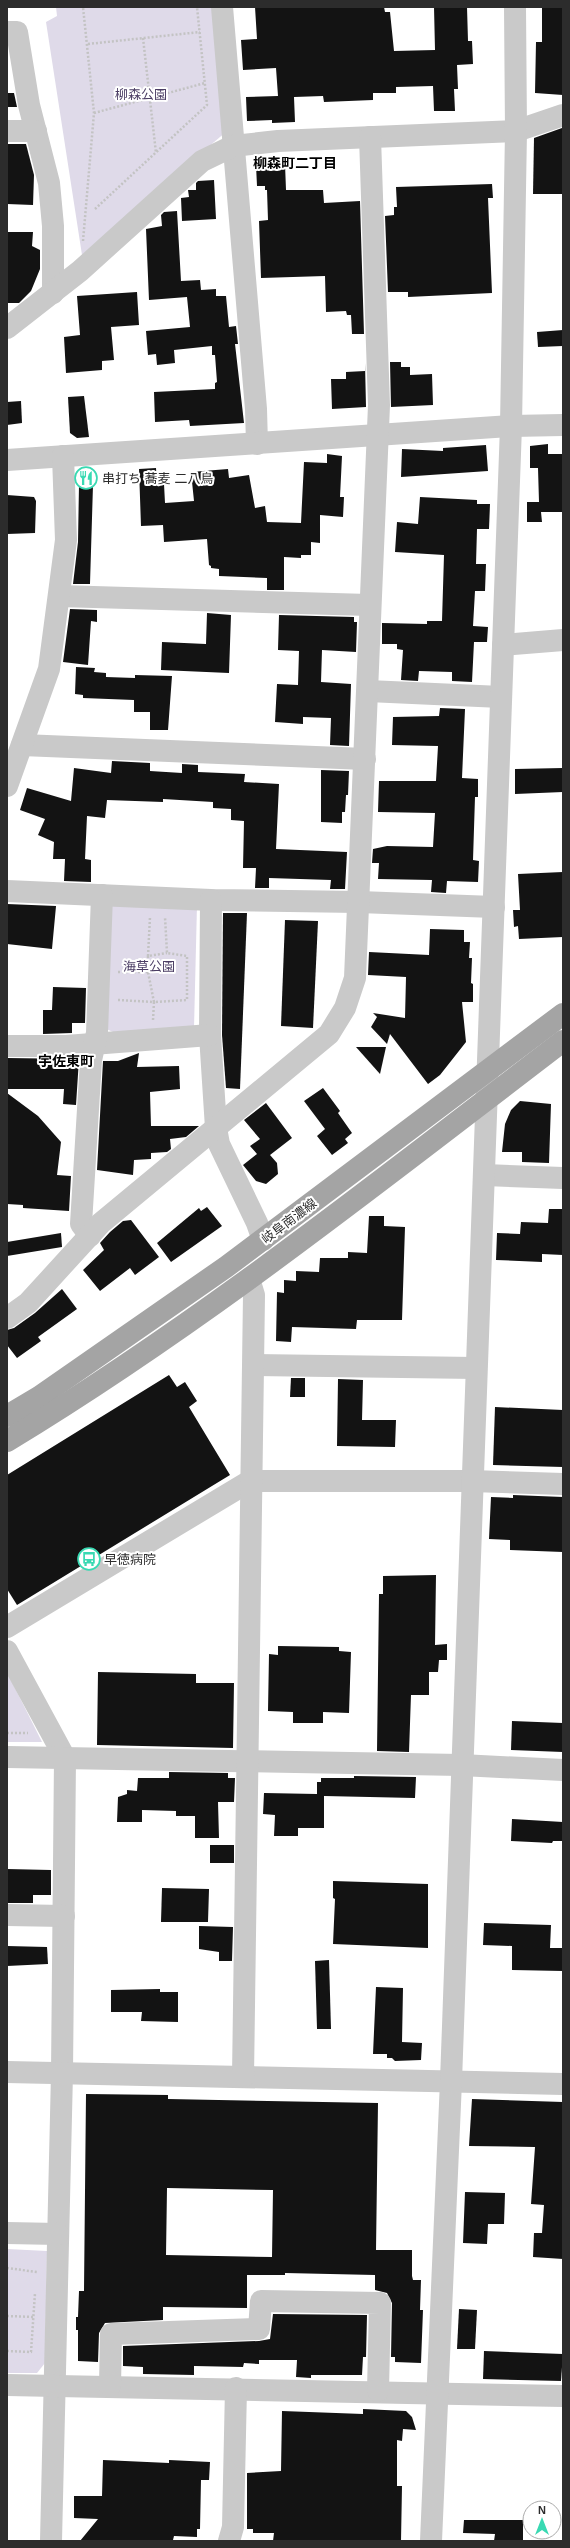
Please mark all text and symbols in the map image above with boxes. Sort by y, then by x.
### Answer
park label: 柳森公園 [115,87,167,102]
district label: 柳森町二丁目 [253,155,337,171]
restaurant icon: 串打ち 蕎麦 二八鳥 [73,465,99,491]
place label: 串打ち 蕎麦 二八鳥 [102,471,213,486]
park label: 海草公園 [123,959,175,974]
district label: 宇佐東町 [38,1053,94,1069]
street label: 岐阜南濃線 [259,1195,319,1247]
bus stop icon: 早徳病院 [76,1546,102,1572]
place label: 早徳病院 [104,1552,156,1567]
north arrow [522,2500,562,2540]
text: N [538,2504,546,2516]

